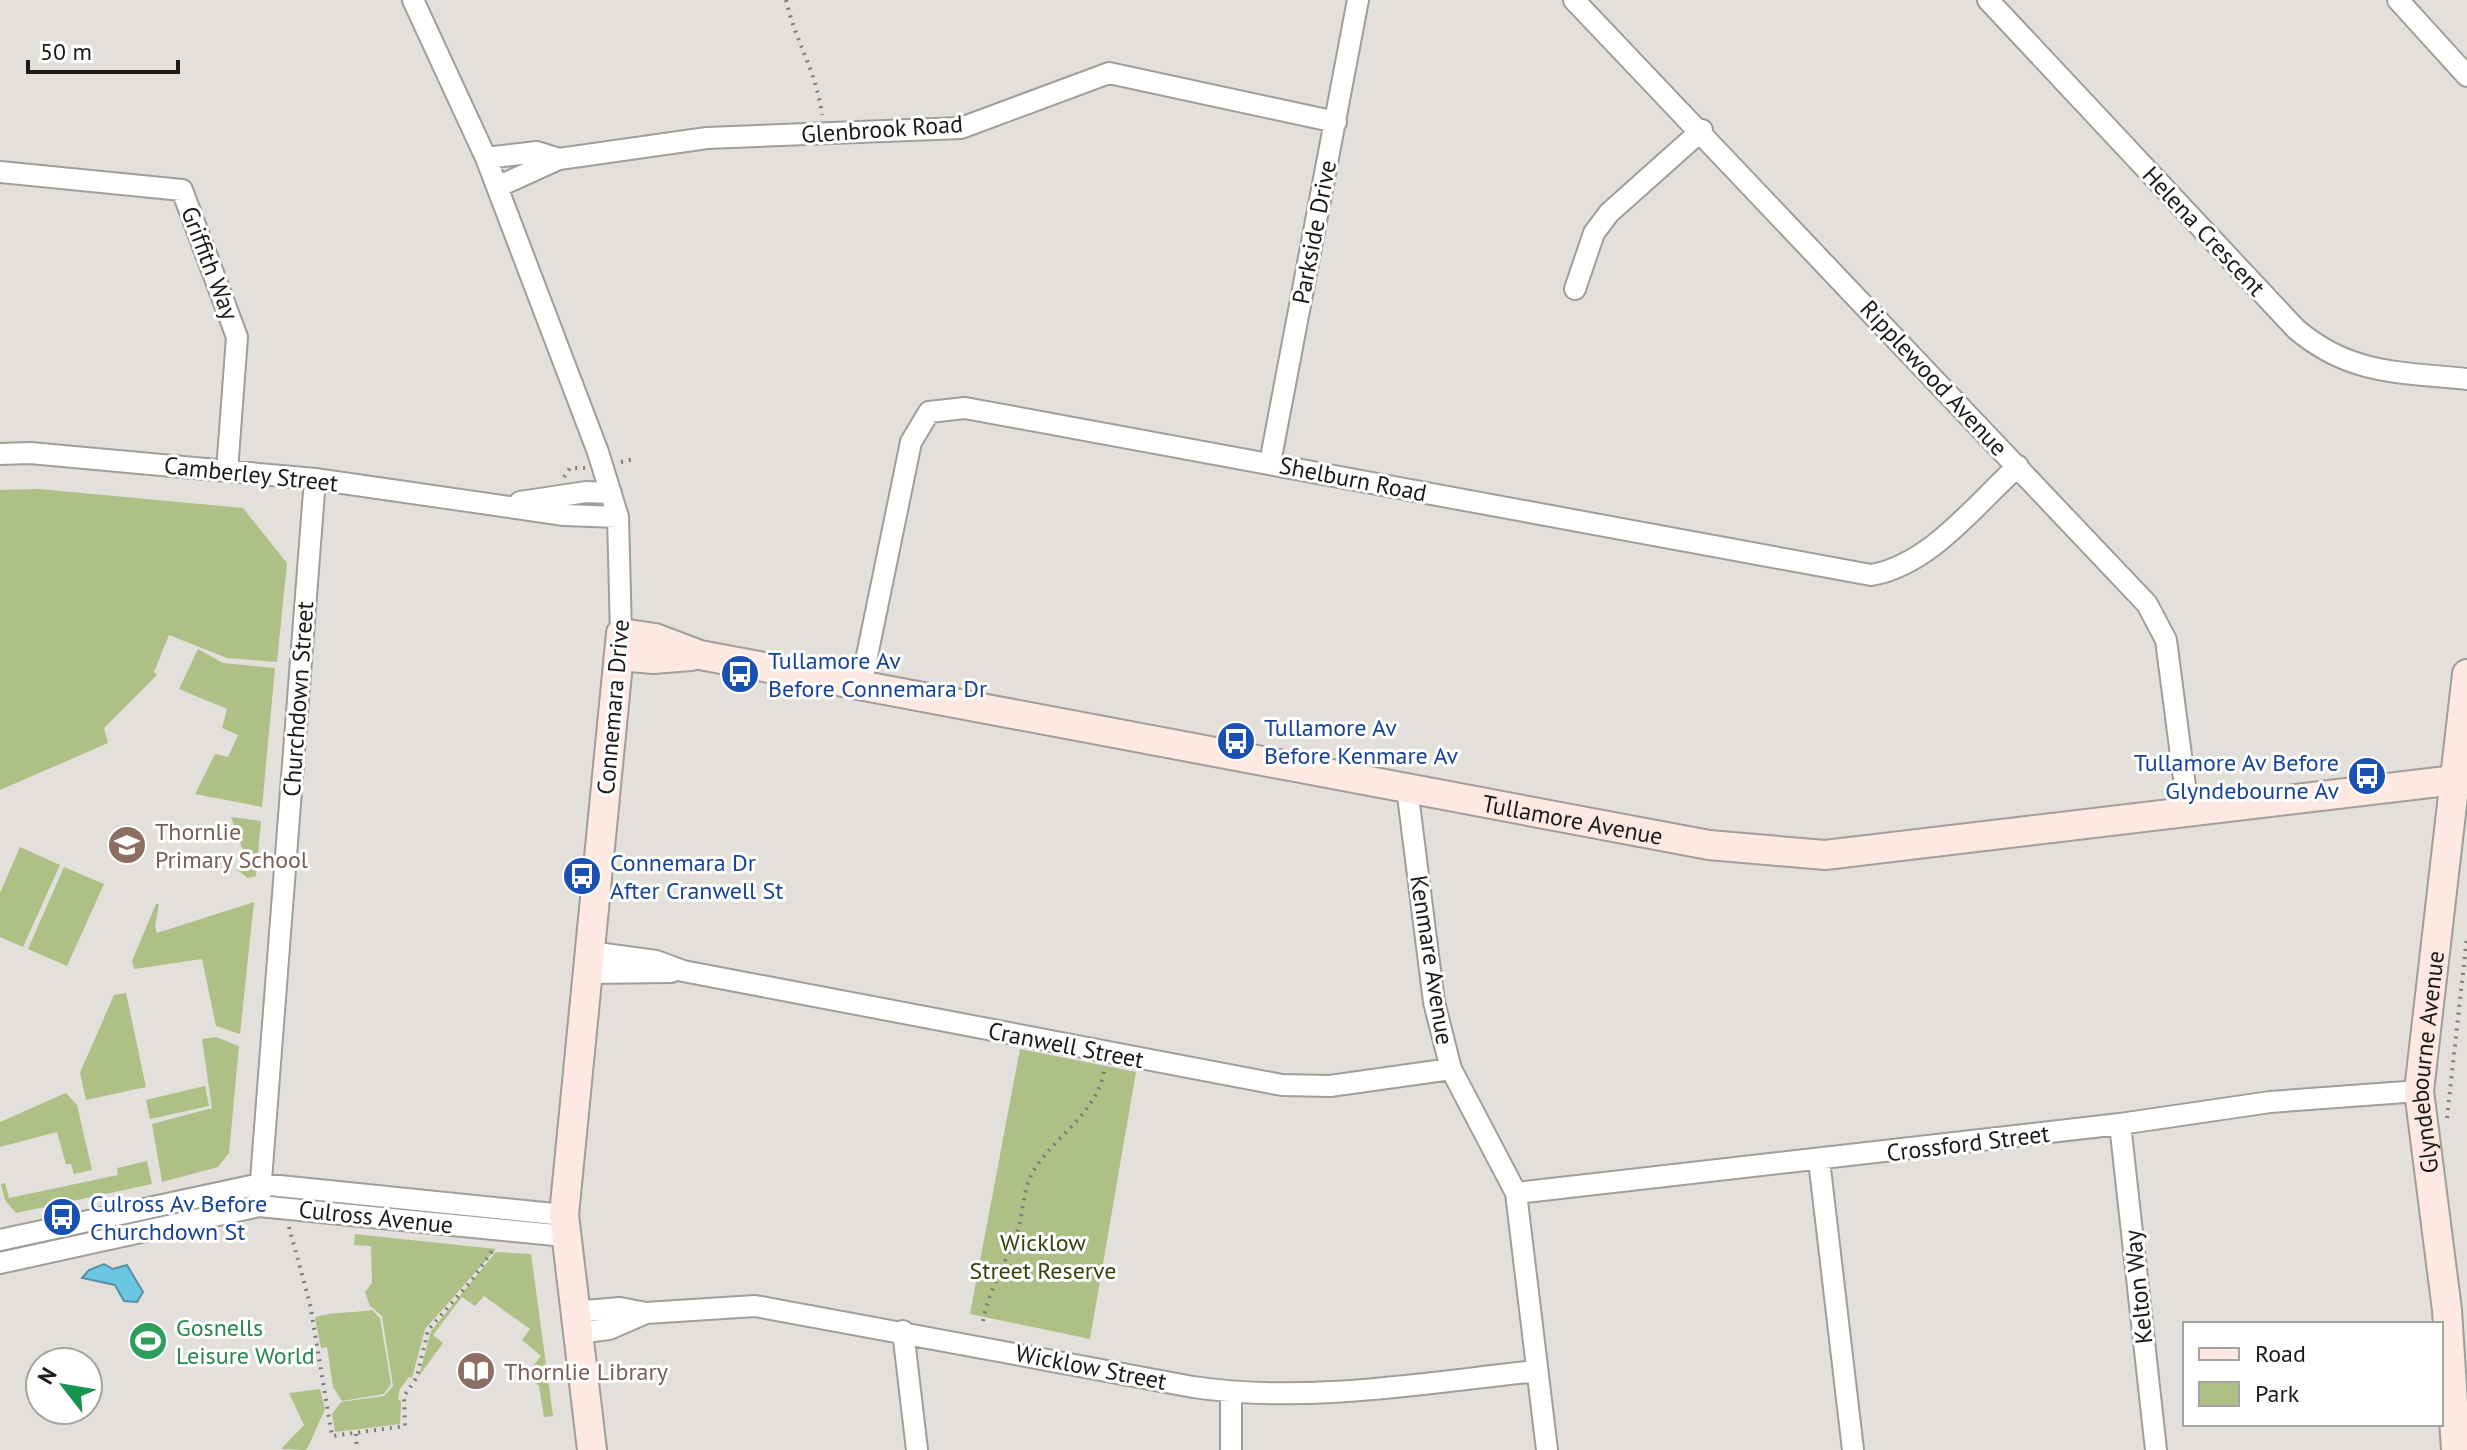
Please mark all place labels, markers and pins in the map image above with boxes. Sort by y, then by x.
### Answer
place label: Tullamore Av Before Connemara Dr [768,645,987,704]
bus stop icon: Tullamore Av Before Connemara Dr [719,653,761,695]
place label: Tullamore Av Before Kenmare Av [1264,712,1459,771]
bus stop icon: Tullamore Av Before Kenmare Av [1215,720,1257,762]
place label: Tullamore Av Before Glyndebourne Av [2134,747,2339,806]
bus stop icon: Tullamore Av Before Glyndebourne Av [2346,755,2388,797]
place label: Thornlie Primary School [155,816,308,875]
school or university icon: Thornlie Primary School [106,824,148,866]
place label: Connemara Dr After Cranwell St [610,847,783,906]
bus stop icon: Connemara Dr After Cranwell St [561,855,603,897]
place label: Culross Av Before Churchdown St [90,1188,267,1247]
bus stop icon: Culross Av Before Churchdown St [41,1196,83,1238]
place label: Gosnells Leisure World [176,1312,315,1371]
sports icon: Gosnells Leisure World [127,1320,169,1362]
library icon: Thornlie Library [455,1350,497,1392]
place label: Thornlie Library [504,1356,668,1387]

